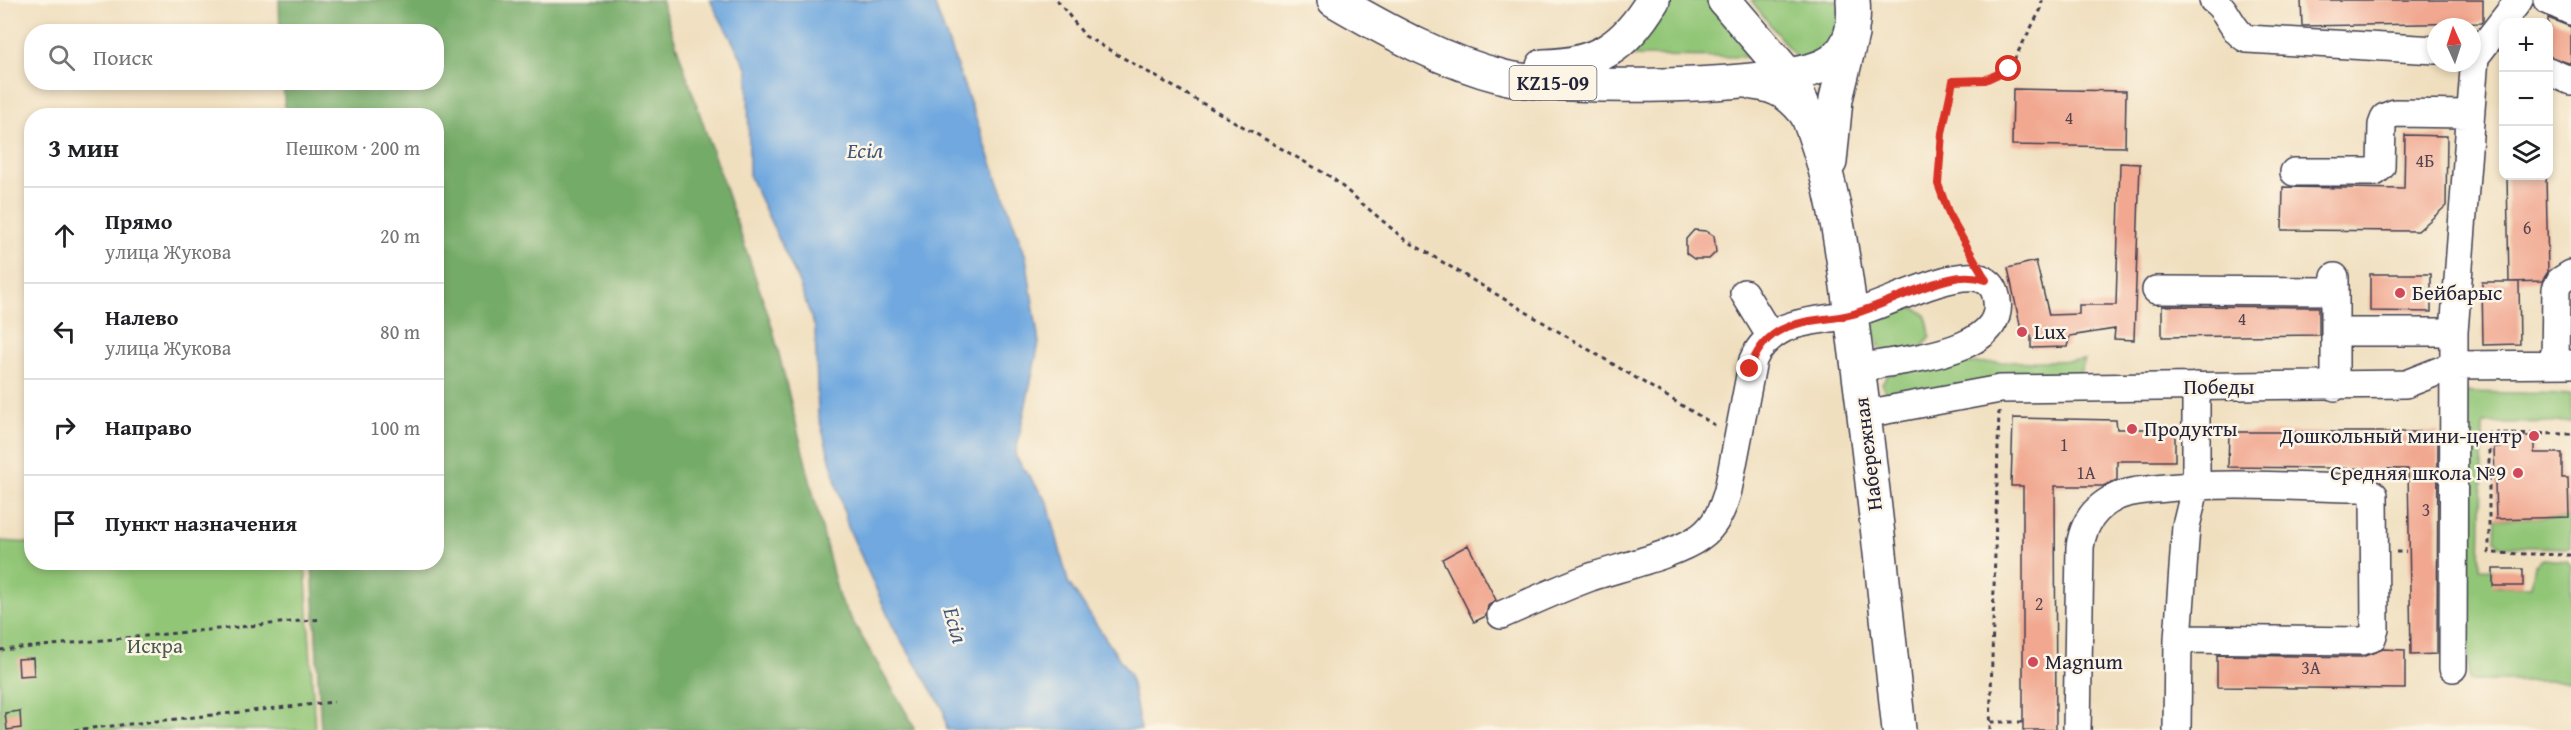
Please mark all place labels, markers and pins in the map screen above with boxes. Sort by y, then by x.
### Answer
place label: Бейбарыс [2412,277,2502,308]
marker: Бейбарыс [2393,286,2407,300]
place label: Lux [2034,316,2067,347]
marker: Lux [2015,325,2029,339]
place label: Продукты [2144,413,2238,444]
place label: Дошкольный мини-центр [2279,420,2522,451]
marker: Продукты [2125,422,2139,436]
marker: Дошкольный мини-центр [2527,429,2541,443]
place label: Средняя школа №9 [2330,457,2506,488]
marker: Средняя школа №9 [2511,466,2525,480]
place label: Magnum [2045,646,2123,677]
marker: Magnum [2026,655,2040,669]

